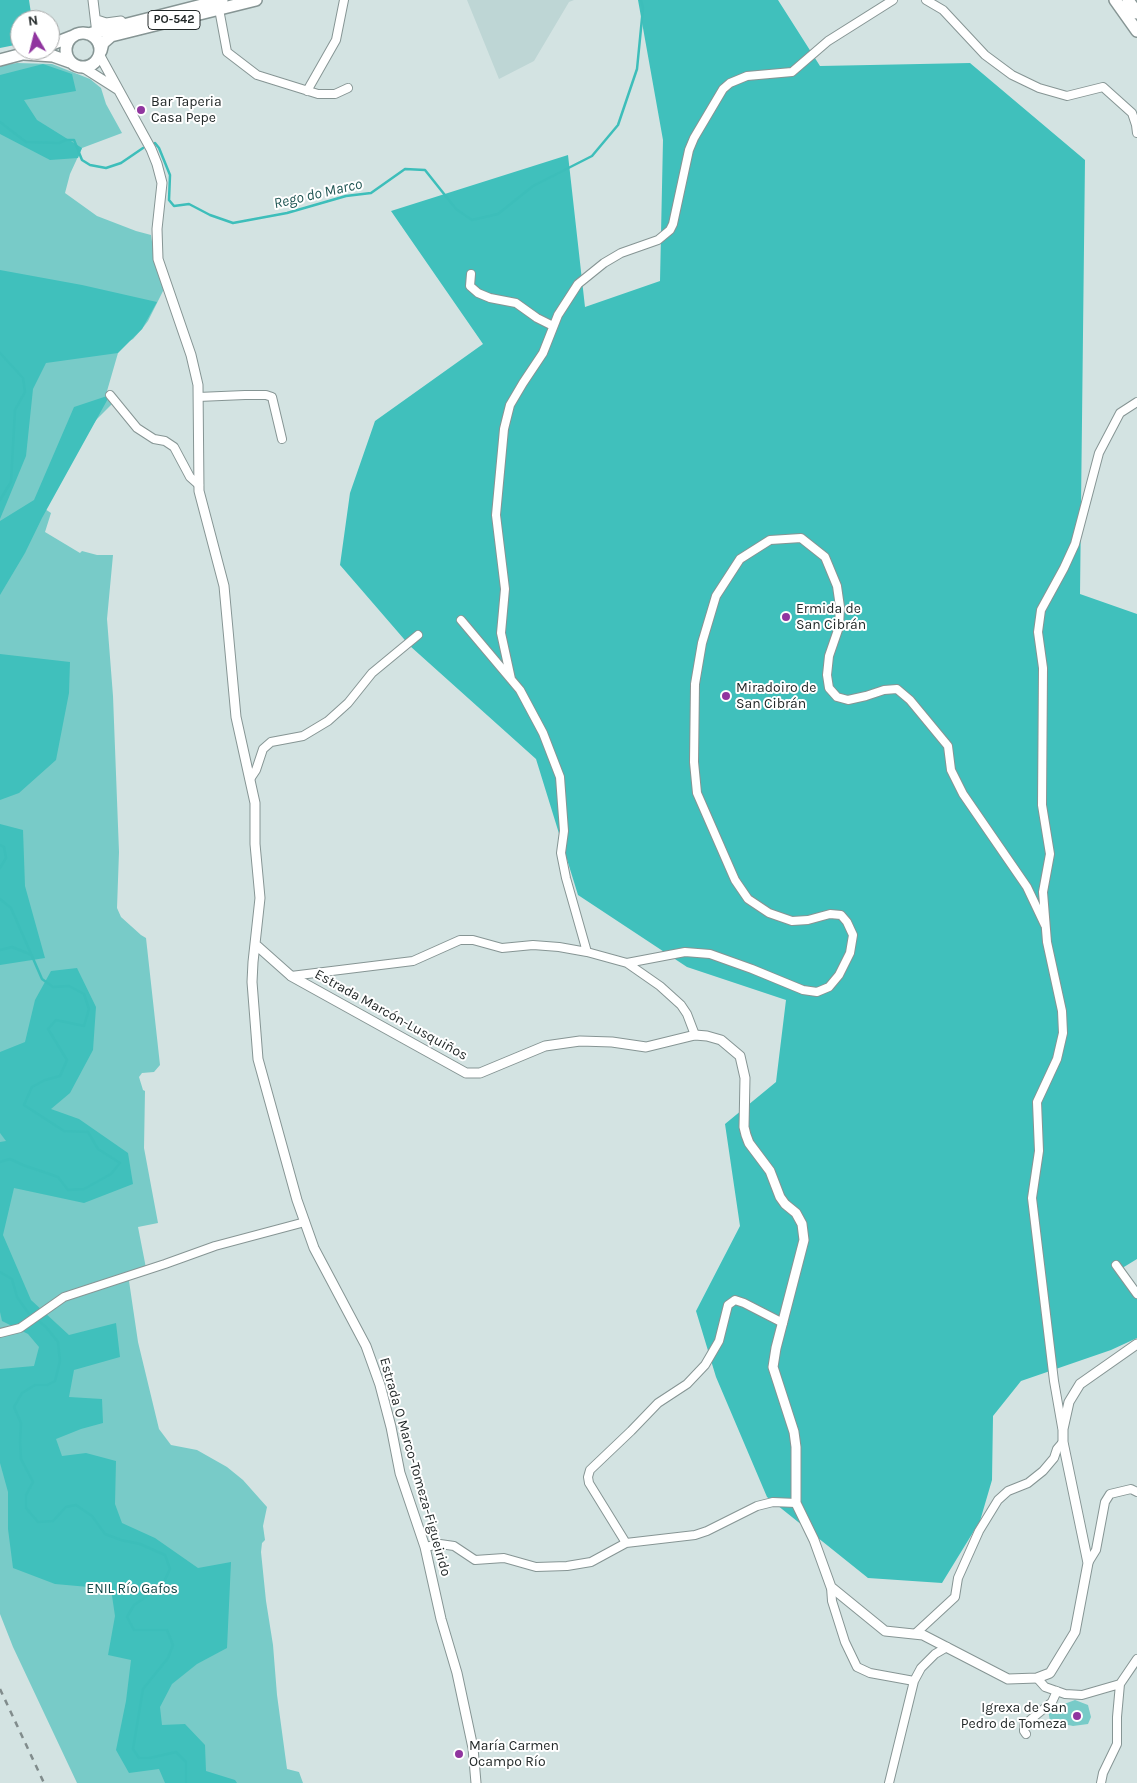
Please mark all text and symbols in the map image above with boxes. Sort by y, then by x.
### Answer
north arrow [10,10,60,60]
road number: PO-542 [148,10,200,30]
text: N [27,12,39,30]
place label: Bar Taperia Casa Pepe [151,94,222,126]
marker: Bar Taperia Casa Pepe [135,104,147,116]
water label: Rego do Marco [272,175,364,213]
place label: Ermida de San Cibrán [796,601,866,634]
marker: Ermida de San Cibrán [780,611,792,623]
place label: Miradoiro de San Cibrán [736,680,816,712]
marker: Miradoiro de San Cibrán [720,690,732,702]
street label: Estrada Marcón-Lusquiños [312,966,470,1064]
street label: Estrada O Marco-Tomeza-Figueirido [376,1356,454,1578]
park label: ENIL Río Gafos [86,1581,178,1597]
place label: Igrexa de San Pedro de Tomeza [961,1700,1067,1732]
marker: Igrexa de San Pedro de Tomeza [1071,1710,1083,1722]
place label: María Carmen Ocampo Río [469,1738,559,1770]
marker: María Carmen Ocampo Río [453,1748,465,1760]

